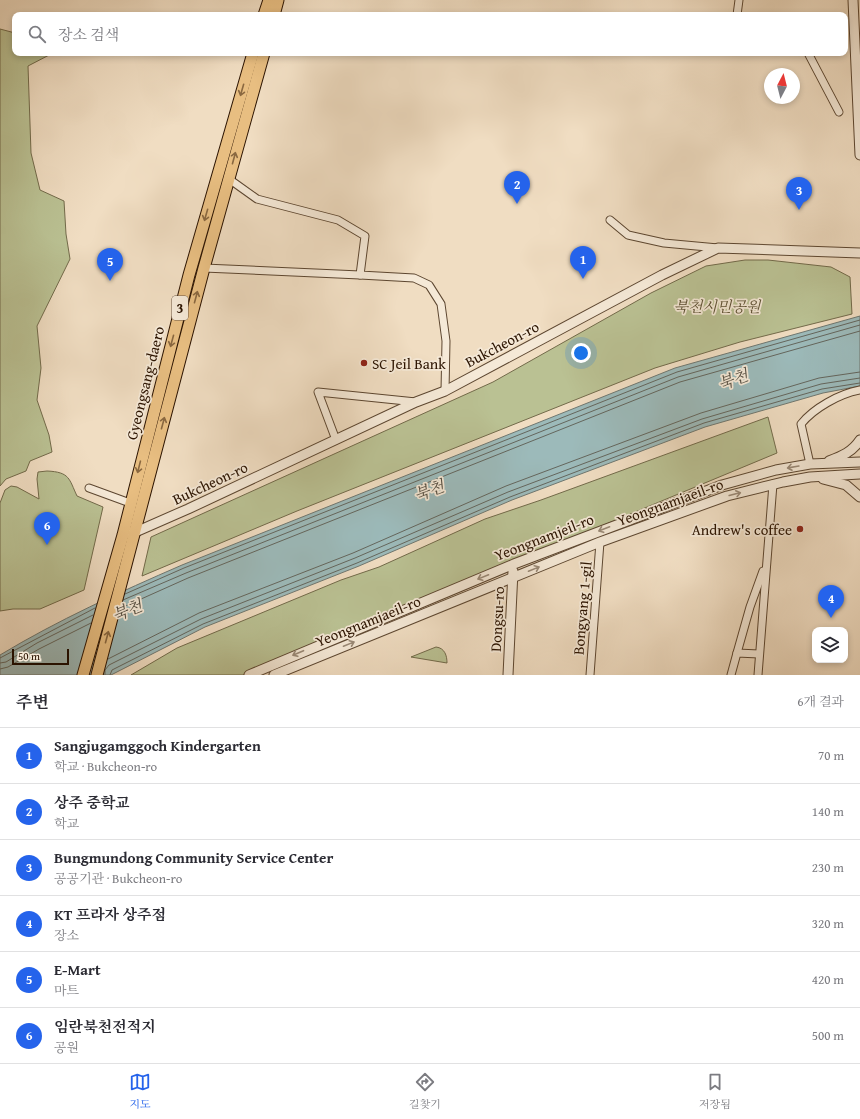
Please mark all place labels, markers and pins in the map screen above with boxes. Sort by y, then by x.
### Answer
pin: 2 [504,171,530,204]
pin: 3 [786,177,812,210]
pin: 1 [570,246,596,279]
pin: 5 [97,248,123,281]
place label: SC Jeil Bank [372,353,446,374]
marker: SC Jeil Bank [359,358,369,368]
pin: 6 [34,512,60,545]
place label: Andrew's coffee [692,519,792,540]
marker: Andrew's coffee [795,524,805,534]
pin: 4 [818,585,844,618]

